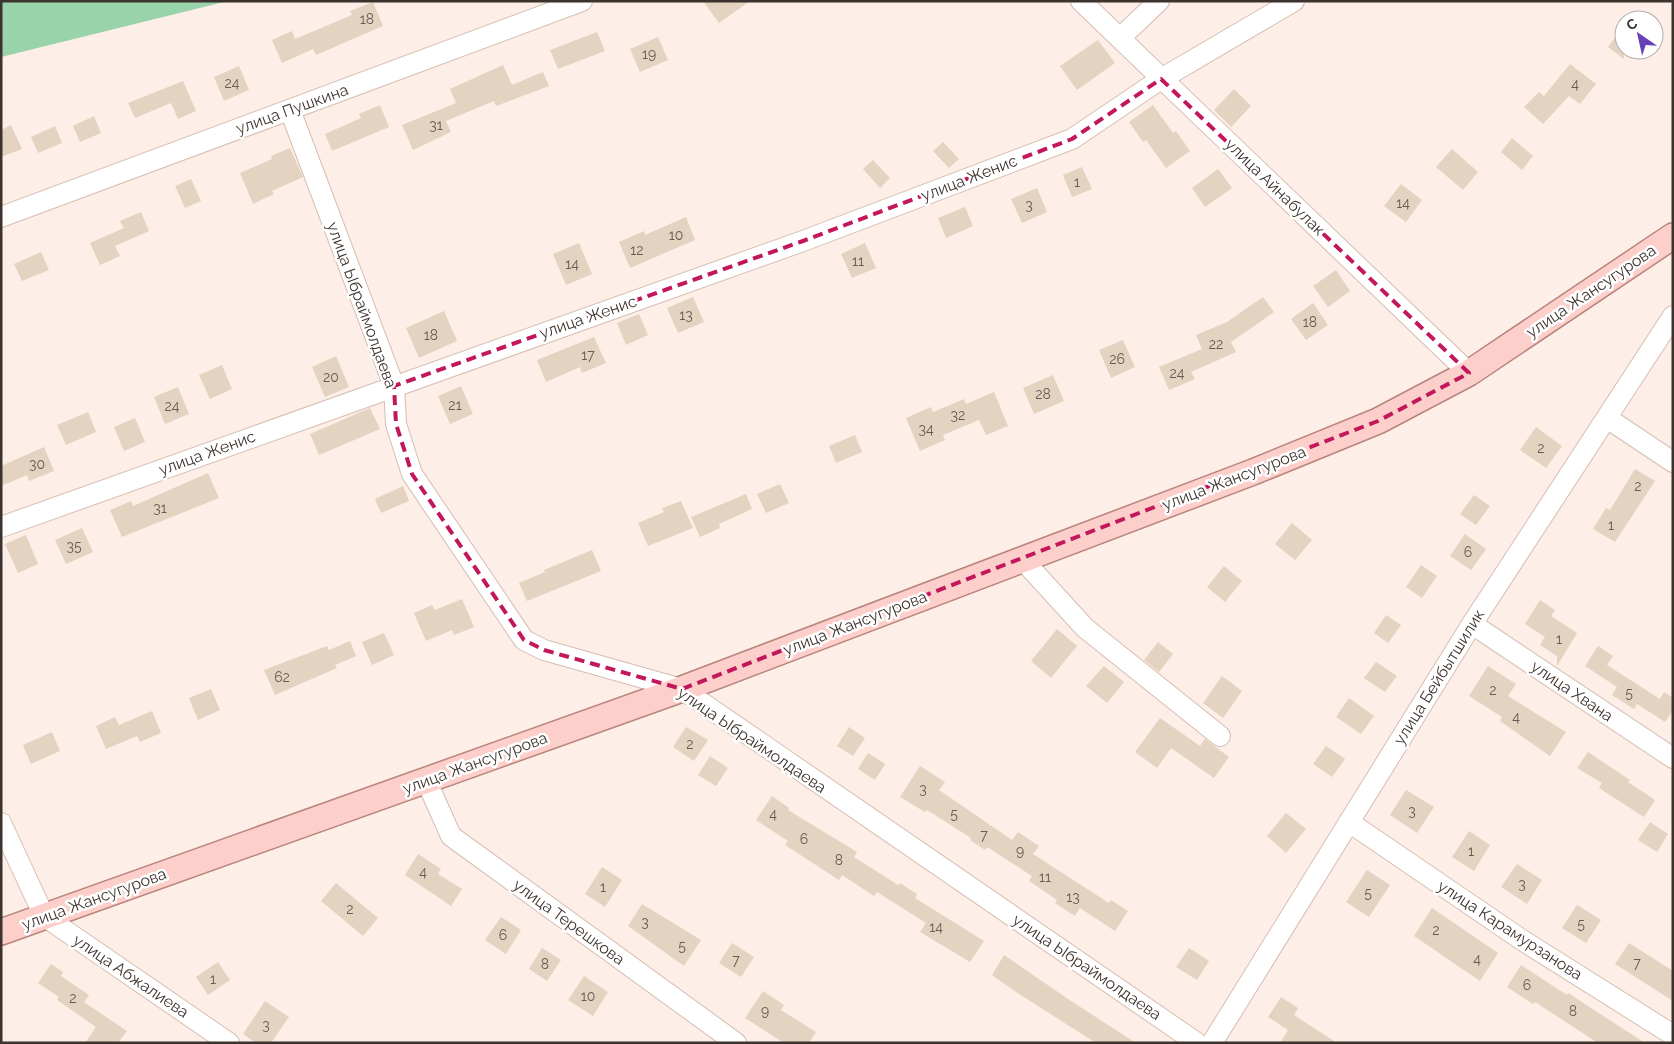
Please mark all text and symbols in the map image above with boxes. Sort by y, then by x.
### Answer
north arrow [1614,10,1664,60]
house number: 18 [360,11,374,27]
text: С [1623,15,1641,34]
house number: 19 [642,46,656,62]
house number: 24 [225,75,240,91]
house number: 4 [1571,76,1579,92]
street label: улица Пушкина [233,80,351,138]
house number: 31 [429,117,443,133]
street label: улица Айнабулак [1221,135,1329,239]
street label: улица Женис [918,151,1020,205]
house number: 1 [1074,174,1080,190]
house number: 14 [1396,195,1410,211]
house number: 3 [1025,197,1033,213]
street label: улица Ыбраймолдаева [323,219,401,391]
house number: 10 [669,227,683,243]
street label: улица Жансугурова [1523,241,1659,341]
house number: 12 [630,242,644,258]
house number: 11 [852,253,864,269]
house number: 14 [565,256,579,272]
street label: улица Женис [537,291,639,343]
house number: 13 [679,307,693,323]
house number: 18 [1303,314,1317,330]
house number: 18 [424,327,438,343]
house number: 22 [1209,336,1223,352]
house number: 17 [581,347,595,363]
house number: 26 [1109,351,1125,367]
house number: 24 [1170,365,1185,381]
house number: 20 [323,369,339,385]
house number: 28 [1035,386,1051,402]
house number: 21 [448,397,462,413]
house number: 24 [165,398,180,414]
house number: 32 [951,407,965,423]
house number: 34 [918,421,934,437]
street label: улица Женис [156,427,258,479]
house number: 2 [1537,440,1545,456]
street label: улица Жансугурова [1159,442,1309,514]
house number: 30 [29,456,45,472]
house number: 2 [1634,478,1642,494]
house number: 31 [153,500,167,516]
house number: 1 [1608,517,1614,533]
house number: 35 [66,538,82,554]
house number: 6 [1464,544,1472,560]
street label: улица Жансугурова [780,587,930,659]
street label: улица Бейбытшилик [1390,606,1488,748]
house number: 1 [1556,631,1562,647]
street label: улица Хвана [1527,657,1617,725]
house number: 62 [274,669,290,685]
house number: 2 [1489,682,1497,698]
street label: улица Ыбраймолдаева [674,683,830,797]
house number: 5 [1625,685,1633,701]
house number: 4 [1512,709,1520,725]
street label: улица Жансугурова [400,728,550,798]
house number: 2 [686,736,694,752]
house number: 3 [919,781,927,797]
house number: 3 [1408,803,1416,819]
house number: 4 [769,806,777,822]
house number: 5 [950,806,958,822]
house number: 7 [980,827,988,843]
house number: 6 [800,831,808,847]
house number: 9 [1016,843,1024,859]
house number: 1 [1468,843,1474,859]
house number: 8 [835,852,843,868]
street label: улица Жансугурова [19,864,169,934]
house number: 4 [419,864,427,880]
house number: 11 [1039,869,1051,885]
street label: улица Терешкова [510,875,628,969]
street label: улица Карамурзанова [1434,876,1586,984]
house number: 3 [1518,876,1526,892]
house number: 1 [600,879,606,895]
house number: 5 [1364,885,1372,901]
house number: 13 [1066,889,1080,905]
house number: 2 [346,901,354,917]
street label: улица Ыбраймолдаева [1009,910,1165,1024]
house number: 3 [641,914,649,930]
house number: 5 [1577,916,1585,932]
house number: 14 [929,919,943,935]
house number: 2 [1432,922,1440,938]
house number: 6 [499,927,507,943]
street label: улица Абжалиева [70,930,192,1022]
house number: 5 [678,938,686,954]
house number: 4 [1473,951,1481,967]
house number: 7 [732,952,740,968]
house number: 7 [1633,955,1641,971]
house number: 8 [541,956,549,972]
house number: 1 [210,971,216,987]
house number: 6 [1523,977,1531,993]
house number: 10 [581,988,595,1004]
house number: 2 [69,990,77,1006]
house number: 9 [761,1003,769,1019]
house number: 8 [1569,1003,1577,1019]
house number: 3 [262,1017,270,1033]

